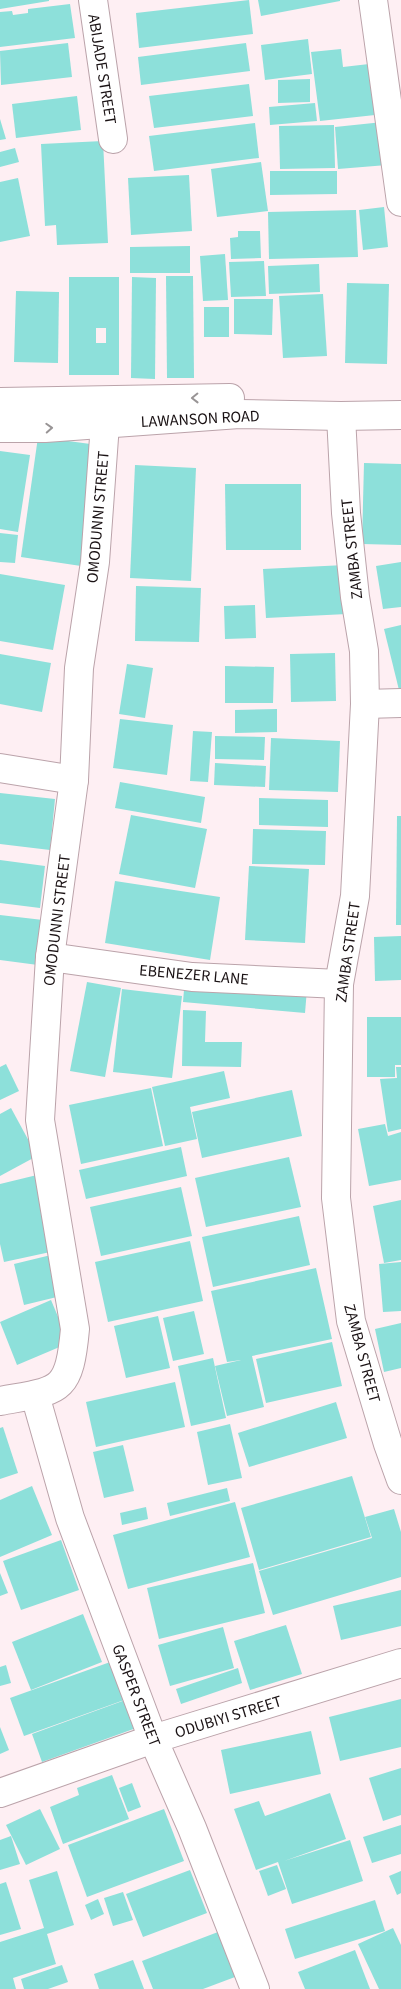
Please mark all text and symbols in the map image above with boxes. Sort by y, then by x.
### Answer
street label: ABIJADE STREET [82,12,122,126]
one-way arrow [191,393,198,403]
street label: LAWANSON ROAD [140,405,260,433]
one-way arrow [45,422,53,433]
street label: OMODUNNI STREET [81,450,115,584]
street label: ZAMBA STREET [336,497,368,601]
street label: OMODUNNI STREET [38,853,76,987]
street label: ZAMBA STREET [330,900,366,1004]
street label: EBENEZER LANE [138,959,250,991]
street label: ZAMBA STREET [338,1301,386,1406]
street label: GASPER STREET [106,1641,166,1750]
street label: ODUBIYI STREET [172,1690,285,1744]

